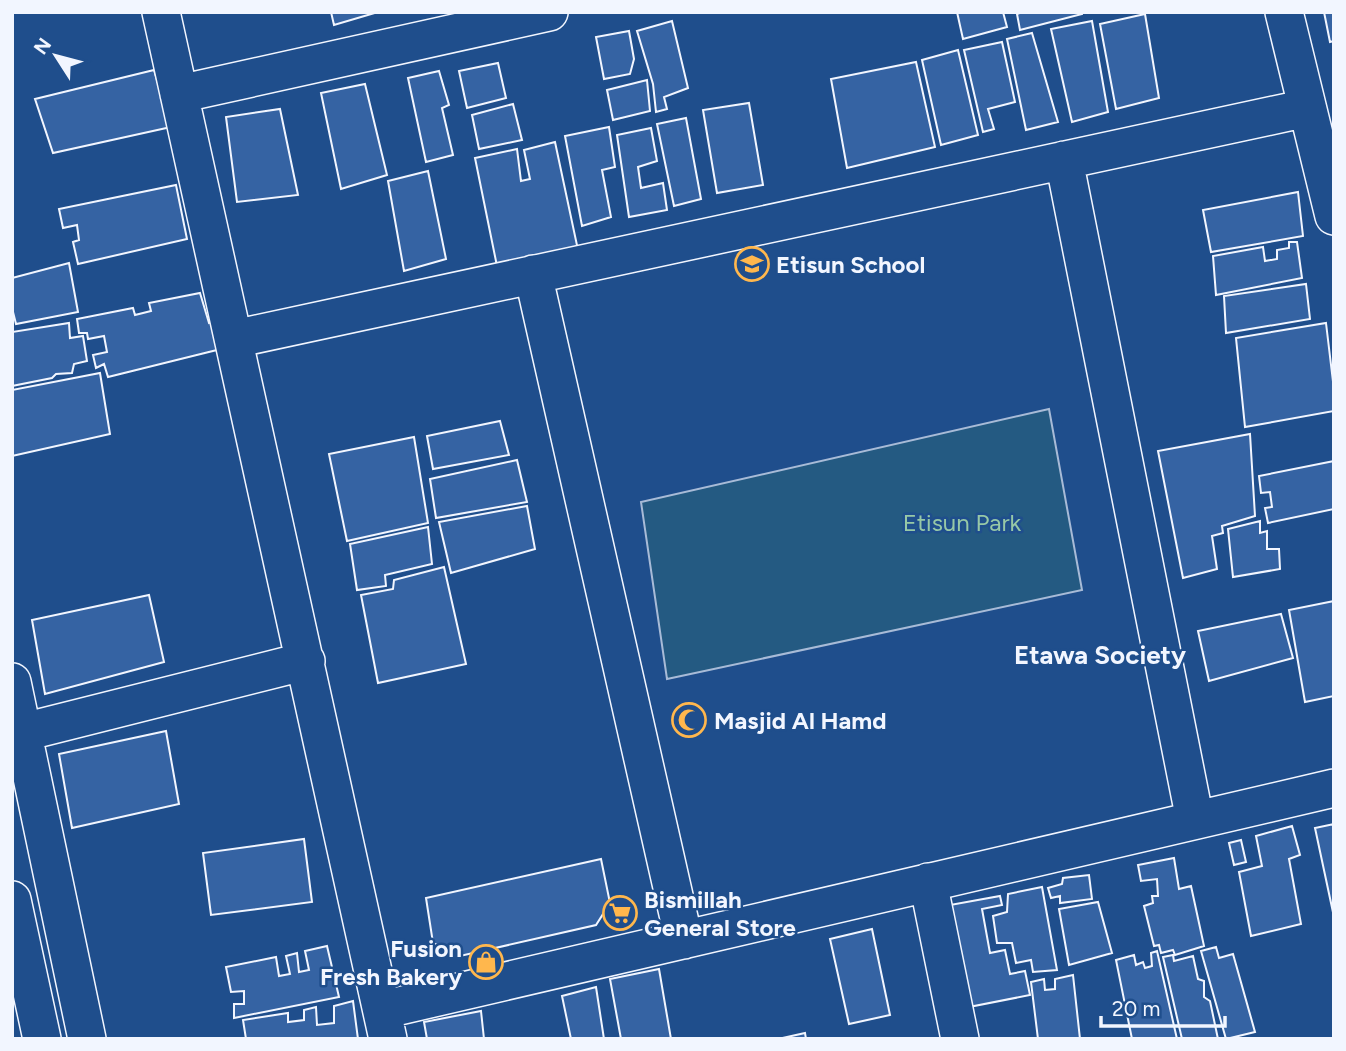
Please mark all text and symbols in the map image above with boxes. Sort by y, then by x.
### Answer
north arrow [21,21,91,91]
text: N [29,34,56,59]
school or university icon: Etisun School [733,245,771,283]
place label: Etisun School [776,250,925,279]
park label: Etisun Park [903,508,1022,537]
district label: Etawa Society [1014,639,1186,671]
mosque icon: Masjid Al Hamd [670,701,708,739]
place label: Masjid Al Hamd [714,706,887,735]
place label: Bismillah General Store [644,885,796,942]
supermarket icon: Bismillah General Store [601,894,639,932]
place label: Fusion Fresh Bakery [320,934,462,991]
shop icon: Fusion Fresh Bakery [467,943,505,981]
scale bar [1101,984,1225,1028]
text: 20 m [1112,996,1160,1021]

